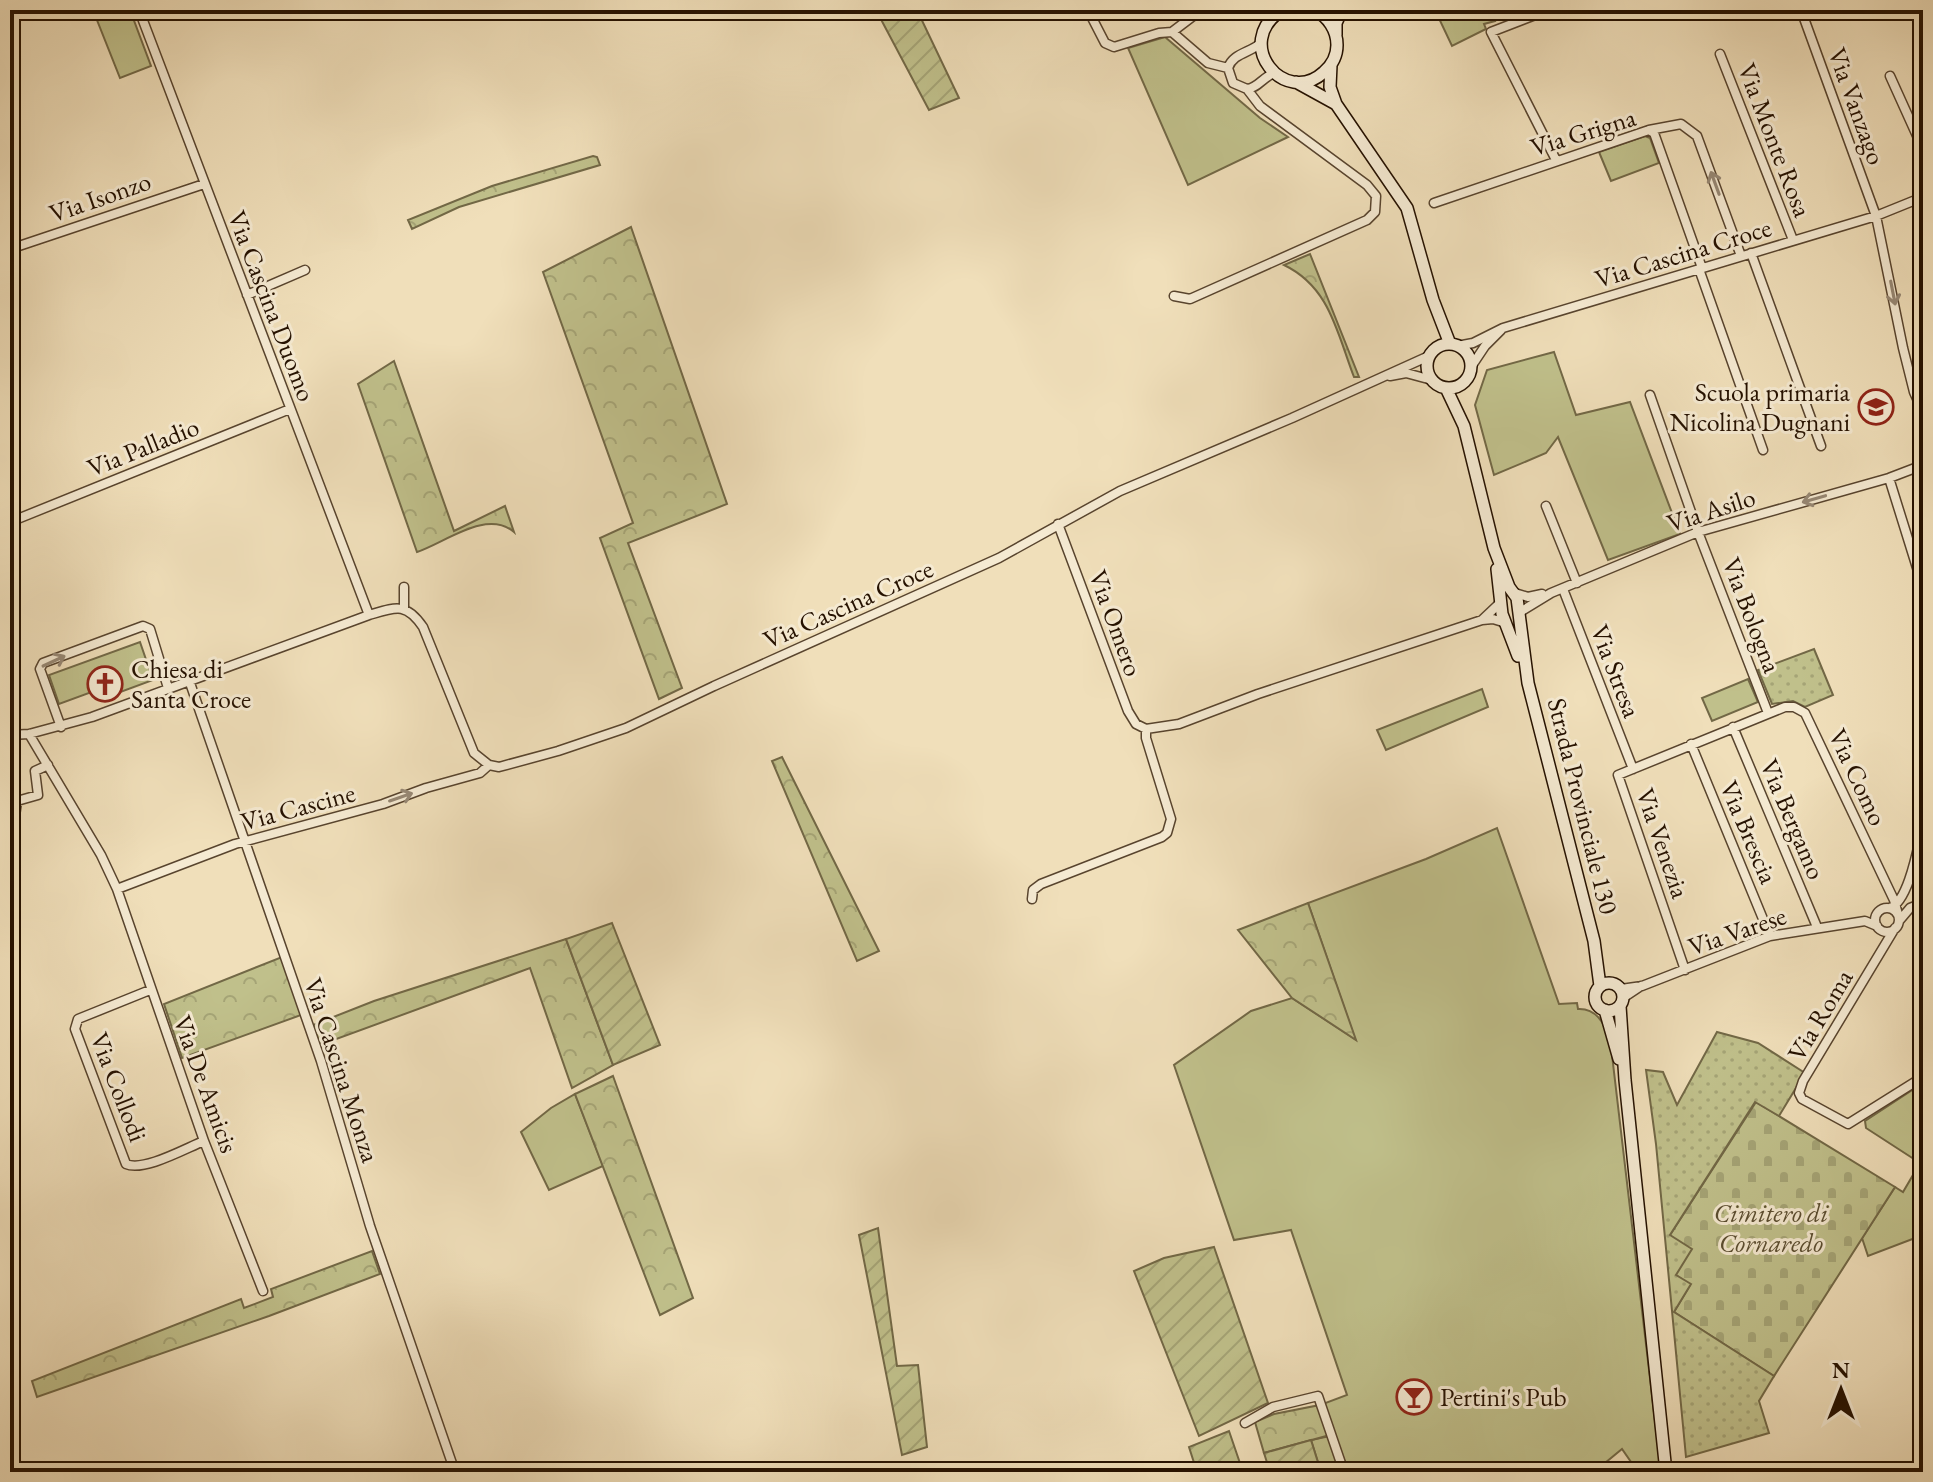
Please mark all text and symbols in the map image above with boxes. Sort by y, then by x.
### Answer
street label: Via Vanzago [1820,43,1894,169]
street label: Via Monte Rosa [1730,58,1820,222]
street label: Via Grigna [1526,100,1640,164]
street label: Via Isonzo [45,164,155,230]
one-way arrow [1707,171,1721,196]
street label: Via Cascina Duomo [220,206,324,406]
street label: Via Cascina Croce [1591,210,1775,296]
one-way arrow [1886,279,1901,305]
place label: Scuola primaria Nicolina Dugnani [1670,375,1851,439]
school or university icon: Scuola primaria Nicolina Dugnani [1857,388,1895,426]
street label: Via Palladio [82,409,204,485]
street label: Via Asilo [1663,480,1759,540]
one-way arrow [1801,492,1827,507]
street label: Via Cascina Croce [758,551,938,657]
street label: Via Bologna [1714,552,1790,678]
street label: Via Omero [1081,565,1151,681]
street label: Via Stresa [1583,620,1649,723]
place label: Chiesa di Santa Croce [131,652,251,716]
one-way arrow [42,653,65,668]
church icon: Chiesa di Santa Croce [86,665,124,703]
street label: Strada Provinciale 130 [1540,694,1626,918]
street label: Via Como [1821,723,1895,831]
street label: Via Bergamo [1752,754,1834,884]
street label: Via Cascine [237,775,359,839]
street label: Via Brescia [1712,775,1786,889]
street label: Via Venezia [1628,783,1698,903]
one-way arrow [388,789,413,804]
street label: Via Varese [1683,898,1791,964]
street label: Via Roma [1779,962,1861,1067]
street label: Via Cascina Monza [296,973,388,1167]
street label: Via De Amicis [165,1011,247,1157]
street label: Via Collodi [83,1027,155,1147]
park label: Cimitero di Cornaredo [1714,1196,1829,1260]
north arrow [1801,1350,1881,1430]
text: N [1832,1356,1850,1385]
bar icon: Pertini's Pub [1395,1378,1433,1416]
place label: Pertini's Pub [1440,1380,1567,1414]

